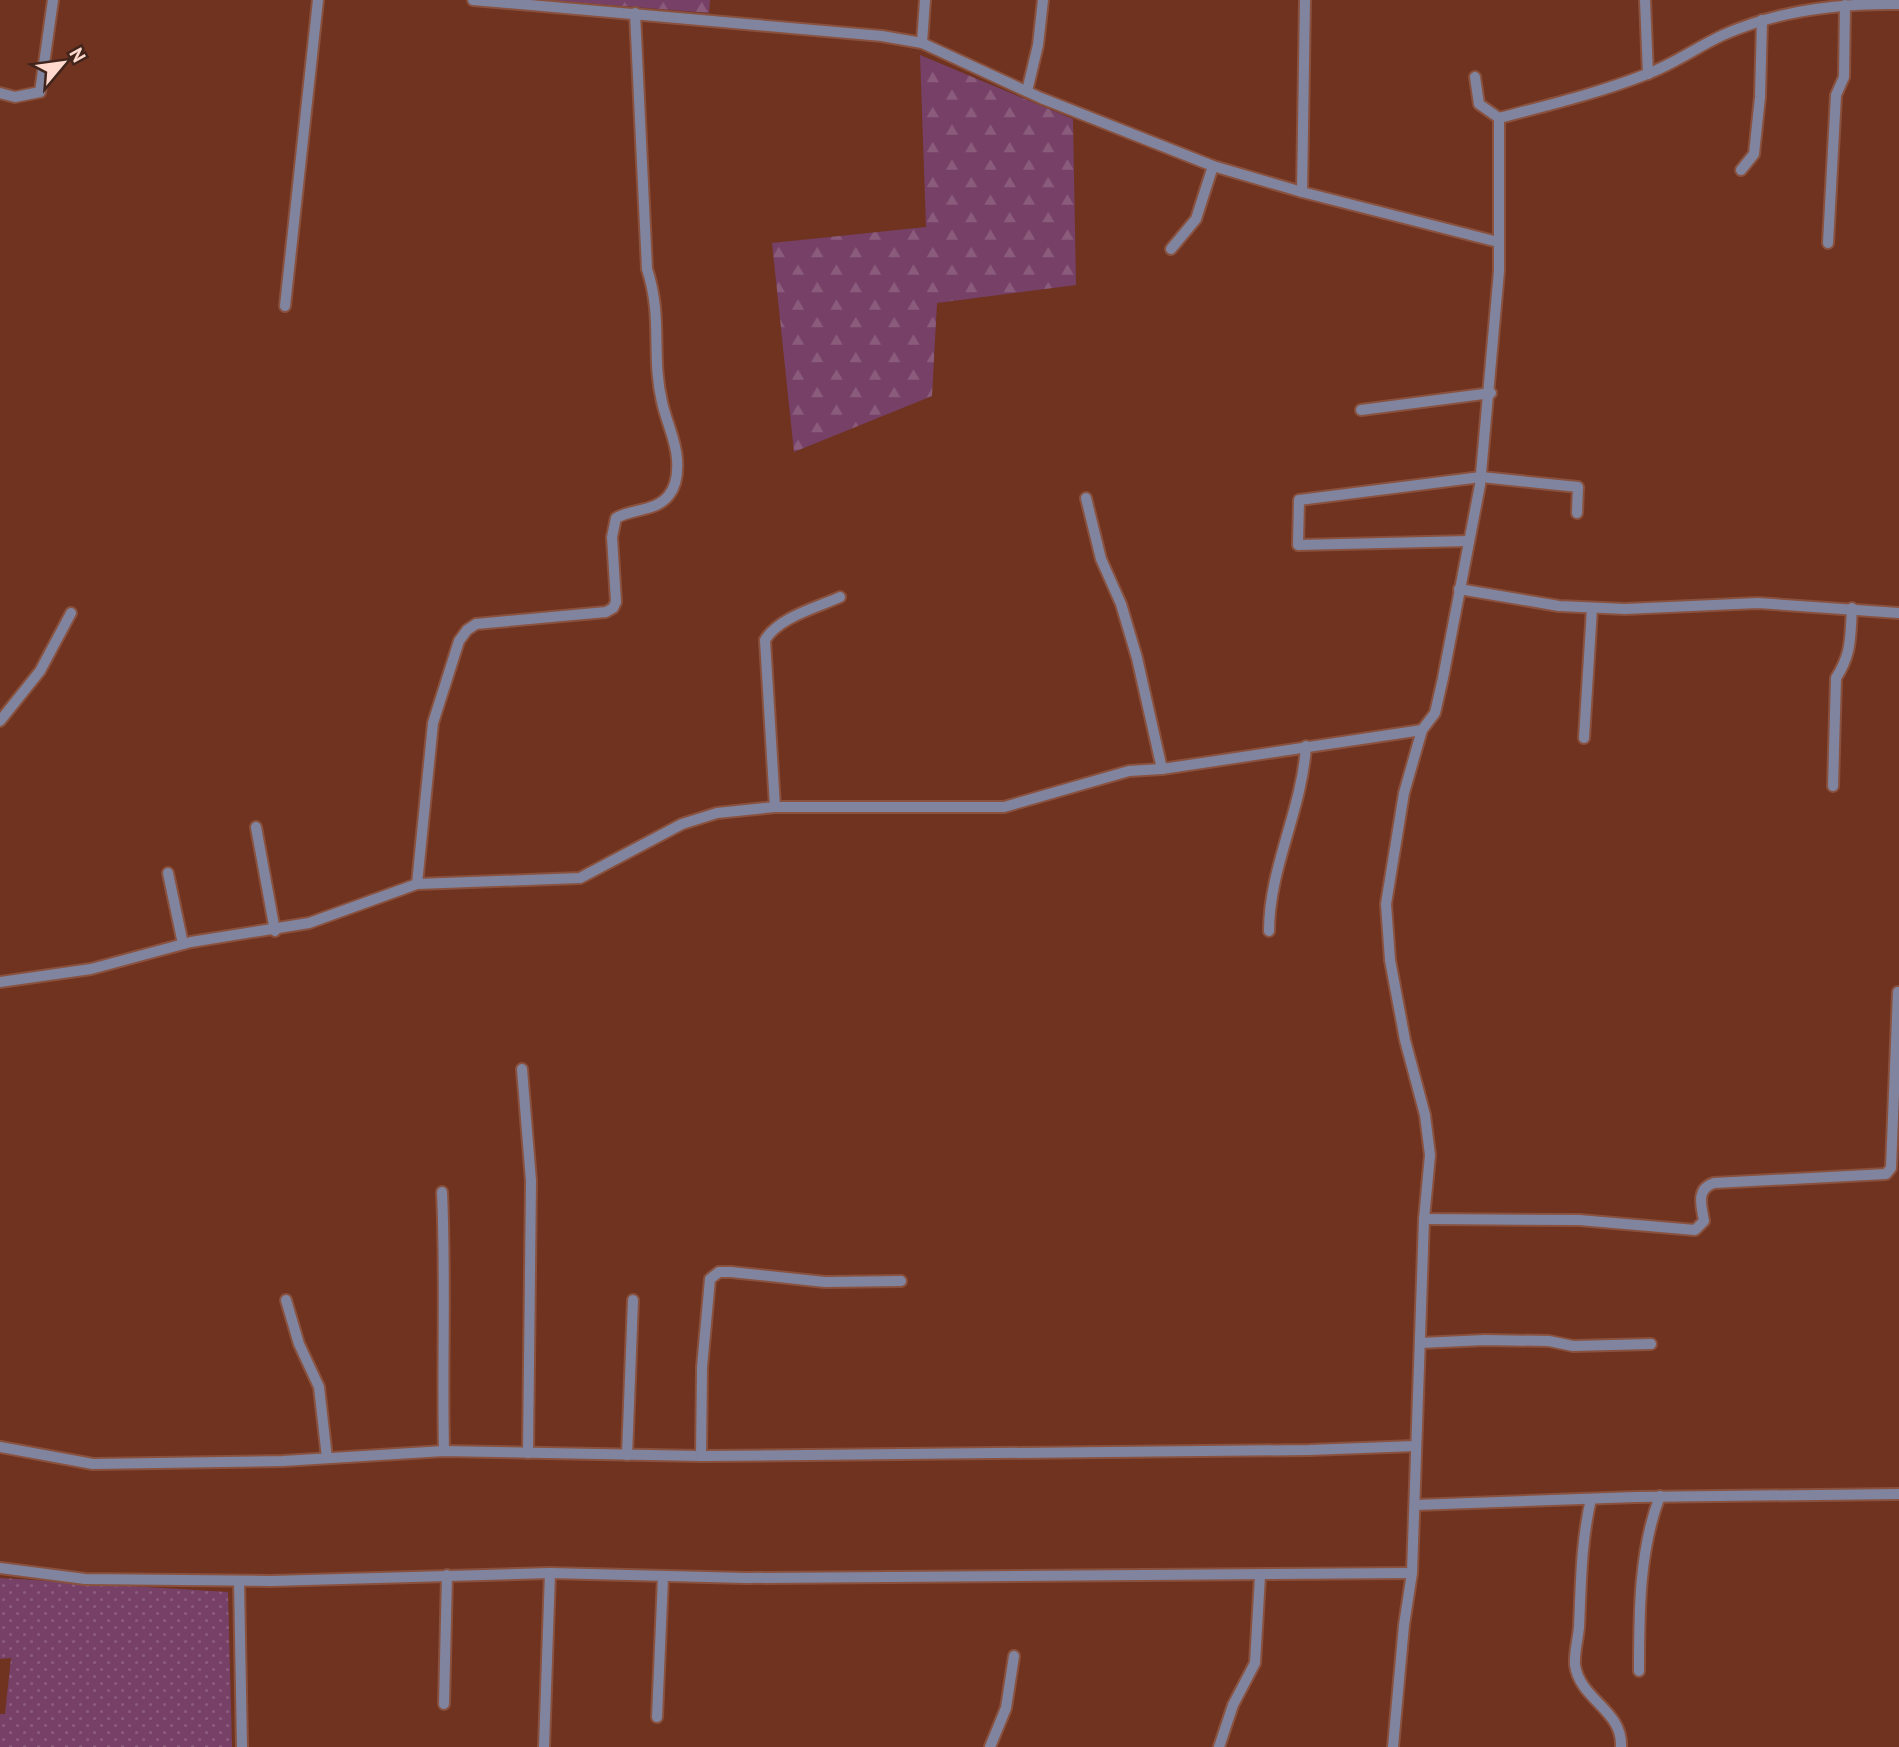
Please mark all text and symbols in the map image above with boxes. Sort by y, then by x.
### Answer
north arrow [28,28,98,98]
text: N [64,43,91,66]

